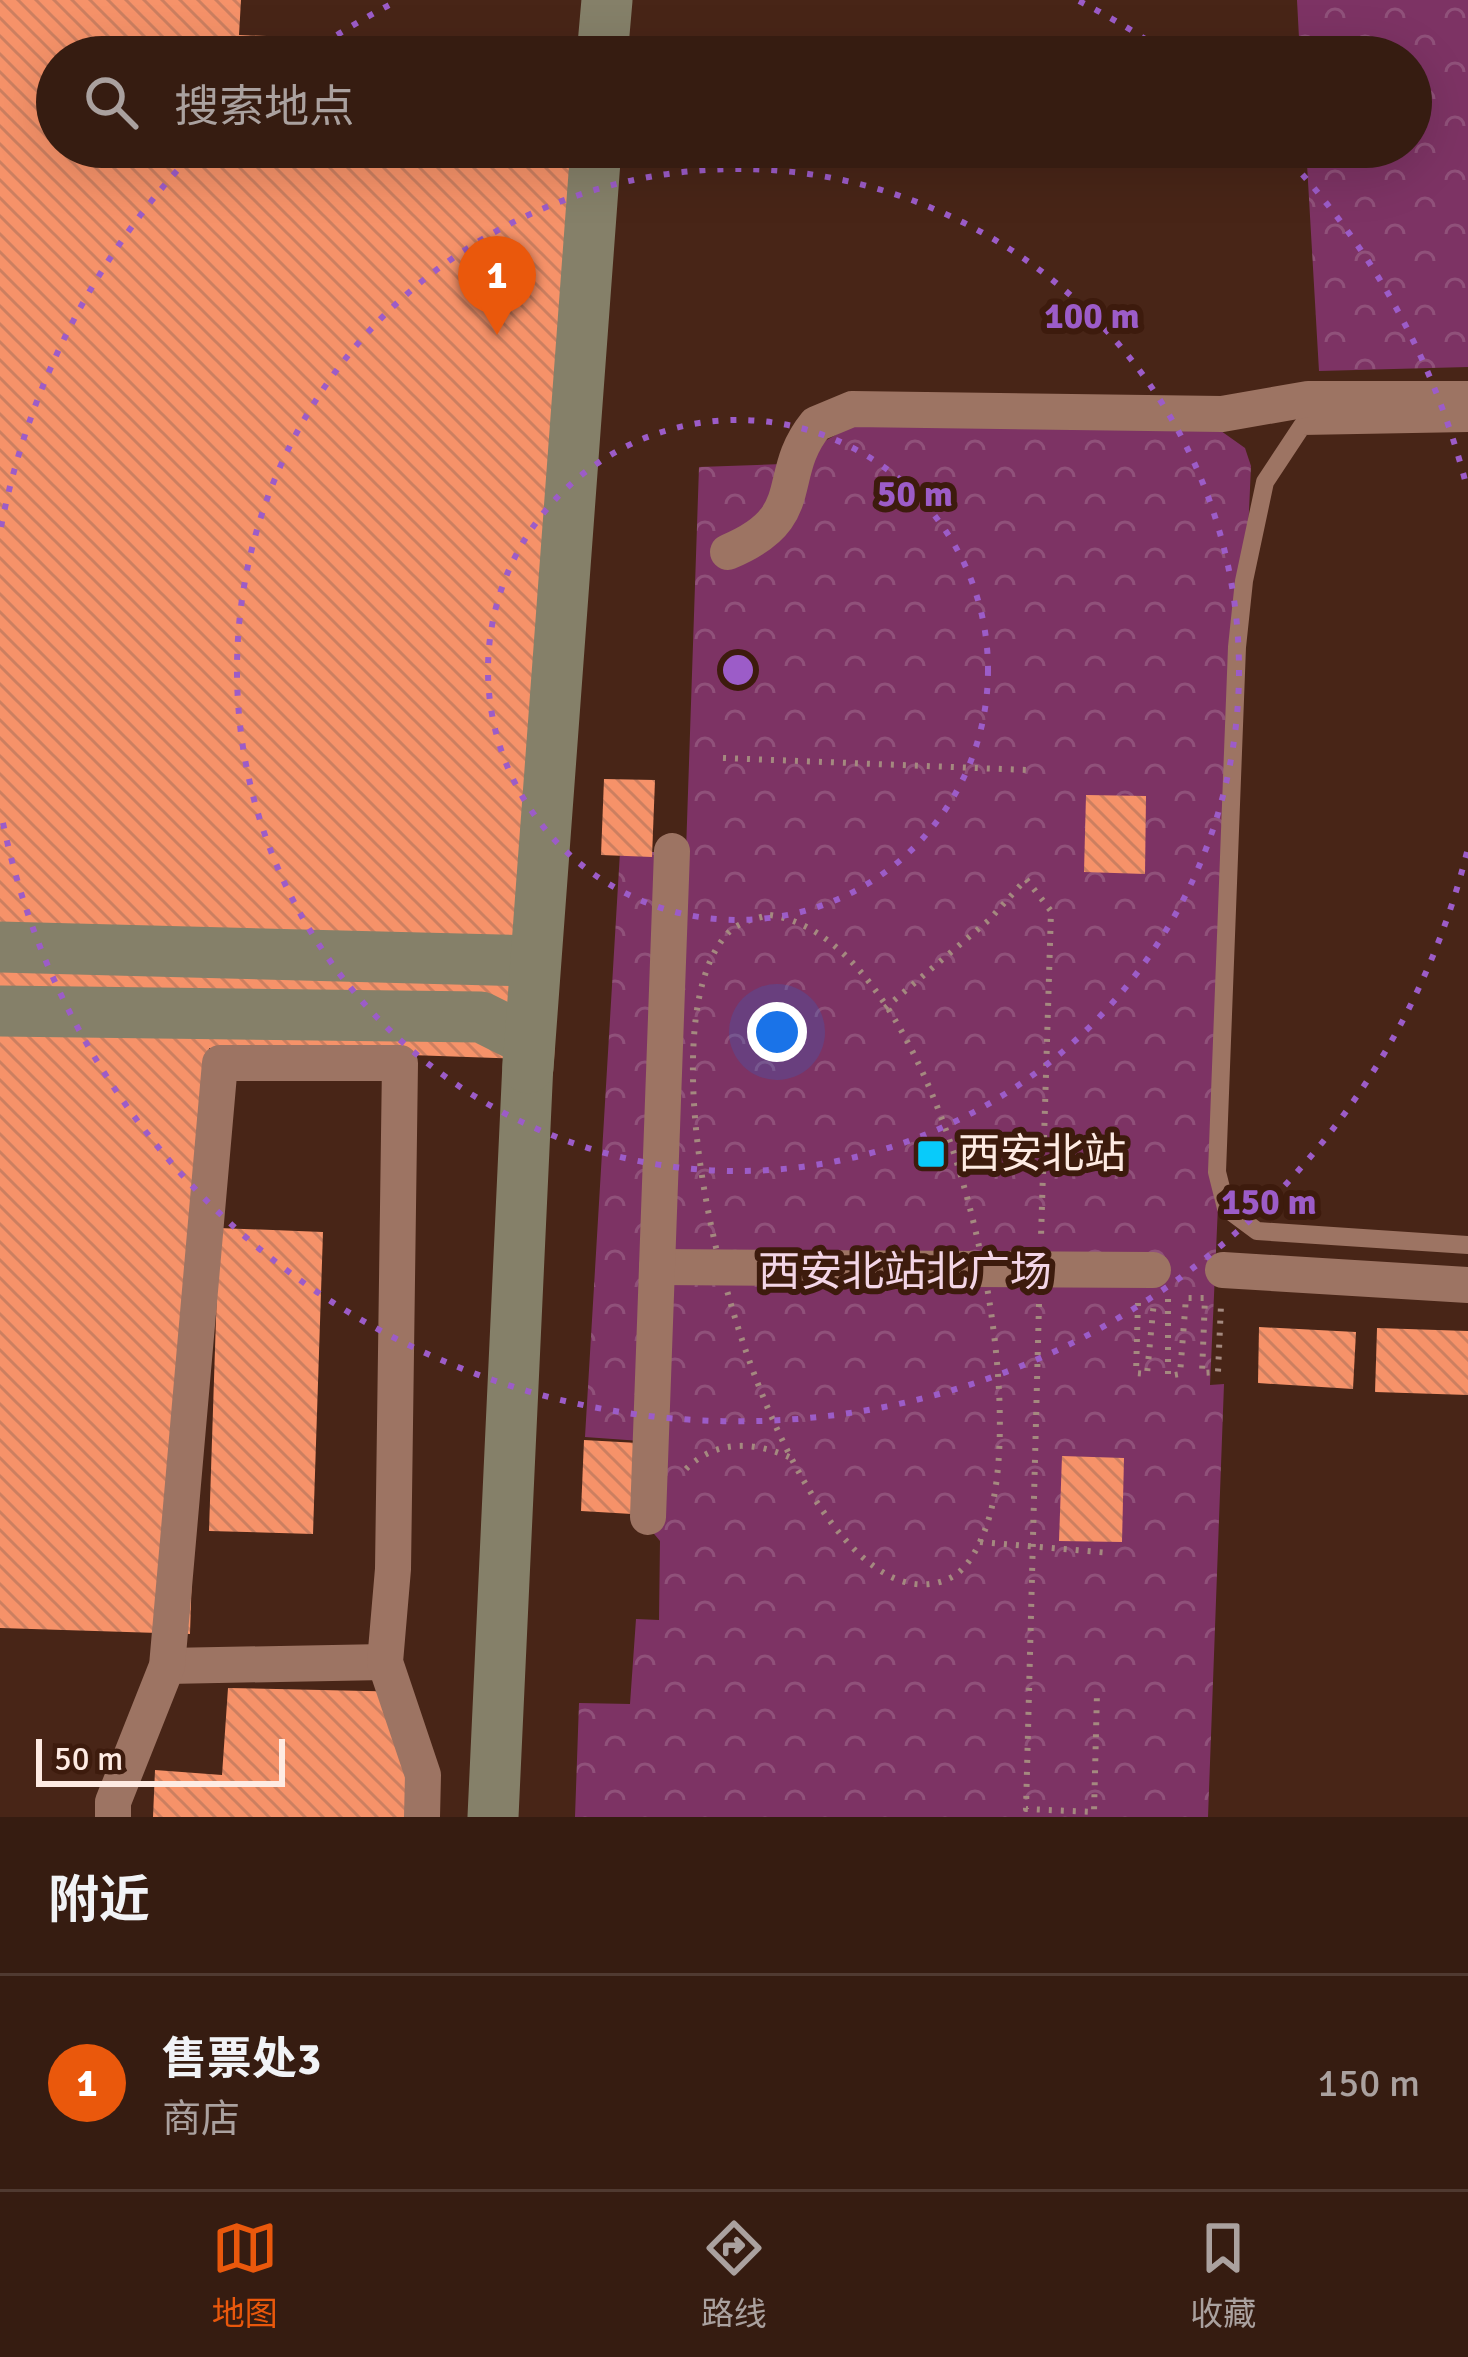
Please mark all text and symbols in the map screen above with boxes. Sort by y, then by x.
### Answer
search box [36,36,1432,168]
icon: search [78,69,144,135]
text: 搜索地点 [174,80,354,135]
pin: 1 [458,236,536,335]
text: 100 m [1044,294,1140,339]
text: 50 m [877,472,953,517]
centre of rings [717,649,759,691]
your location [747,1002,807,1062]
place label: 西安北站 [958,1129,1126,1180]
marker: 西安北站 [915,1138,947,1170]
text: 150 m [1221,1180,1317,1225]
park label: 西安北站北广场 [758,1247,1052,1298]
scale bar [36,1733,285,1786]
text: 50 m [54,1739,123,1780]
text: 附近 [48,1869,150,1932]
text: 售票处3 [162,2032,321,2087]
text: 1 [76,2059,98,2107]
text: 150 m [1317,2059,1420,2107]
text: 商店 [162,2095,240,2143]
tab: 地图 [212,2215,278,2335]
tab: 路线 [701,2215,767,2335]
tab: 收藏 [1190,2215,1256,2335]

